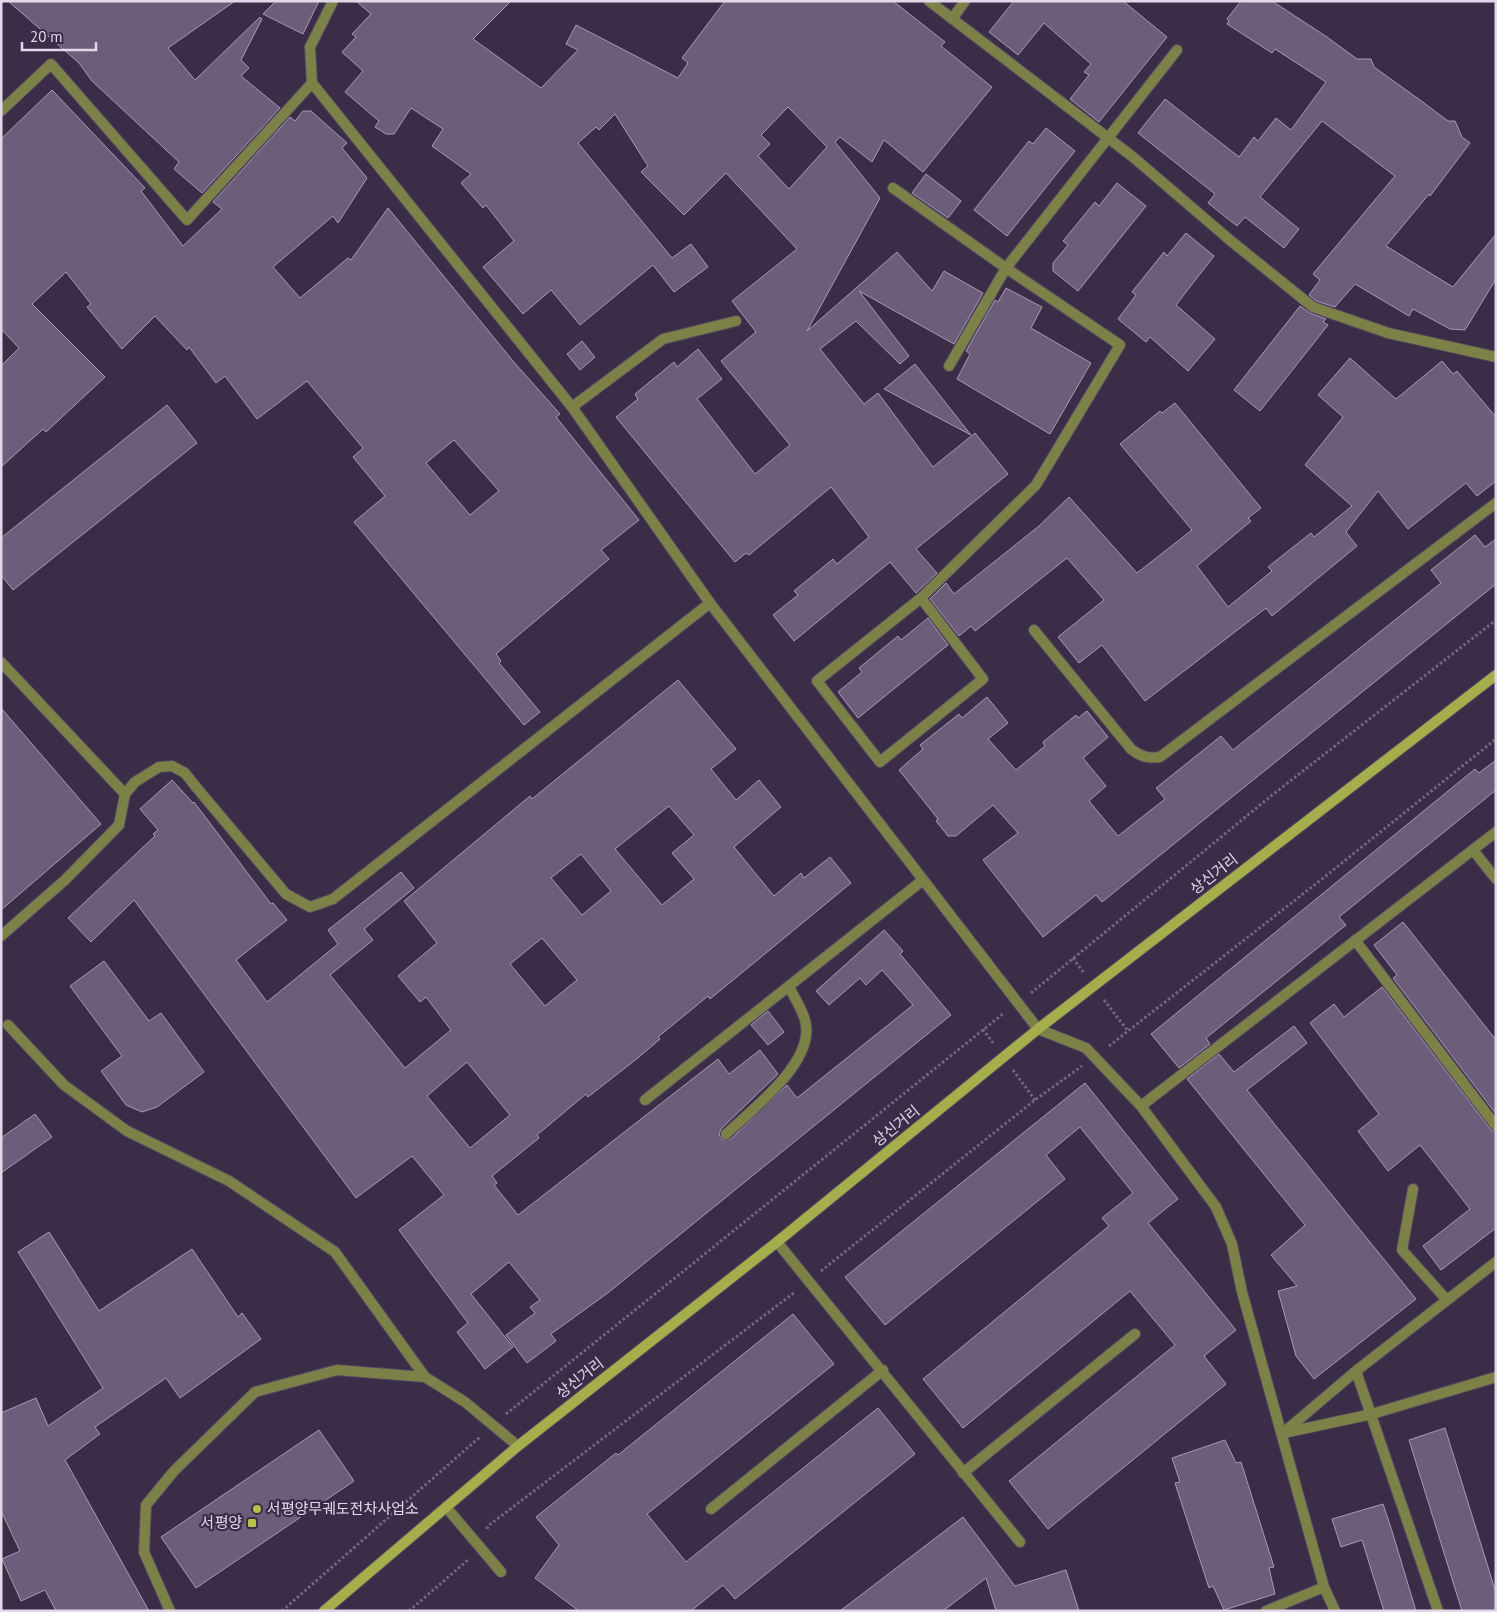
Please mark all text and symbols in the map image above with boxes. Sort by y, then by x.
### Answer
scale bar [22,20,96,52]
text: 20 m [30,27,63,46]
street label: 상신거리 [1186,849,1241,898]
street label: 상신거리 [868,1101,923,1150]
street label: 상신거리 [552,1353,607,1402]
place label: 서평양무궤도전차사업소 [267,1499,419,1518]
marker: 서평양무궤도전차사업소 [251,1503,263,1515]
place label: 서평양 [201,1513,242,1532]
marker: 서평양 [246,1517,258,1529]

